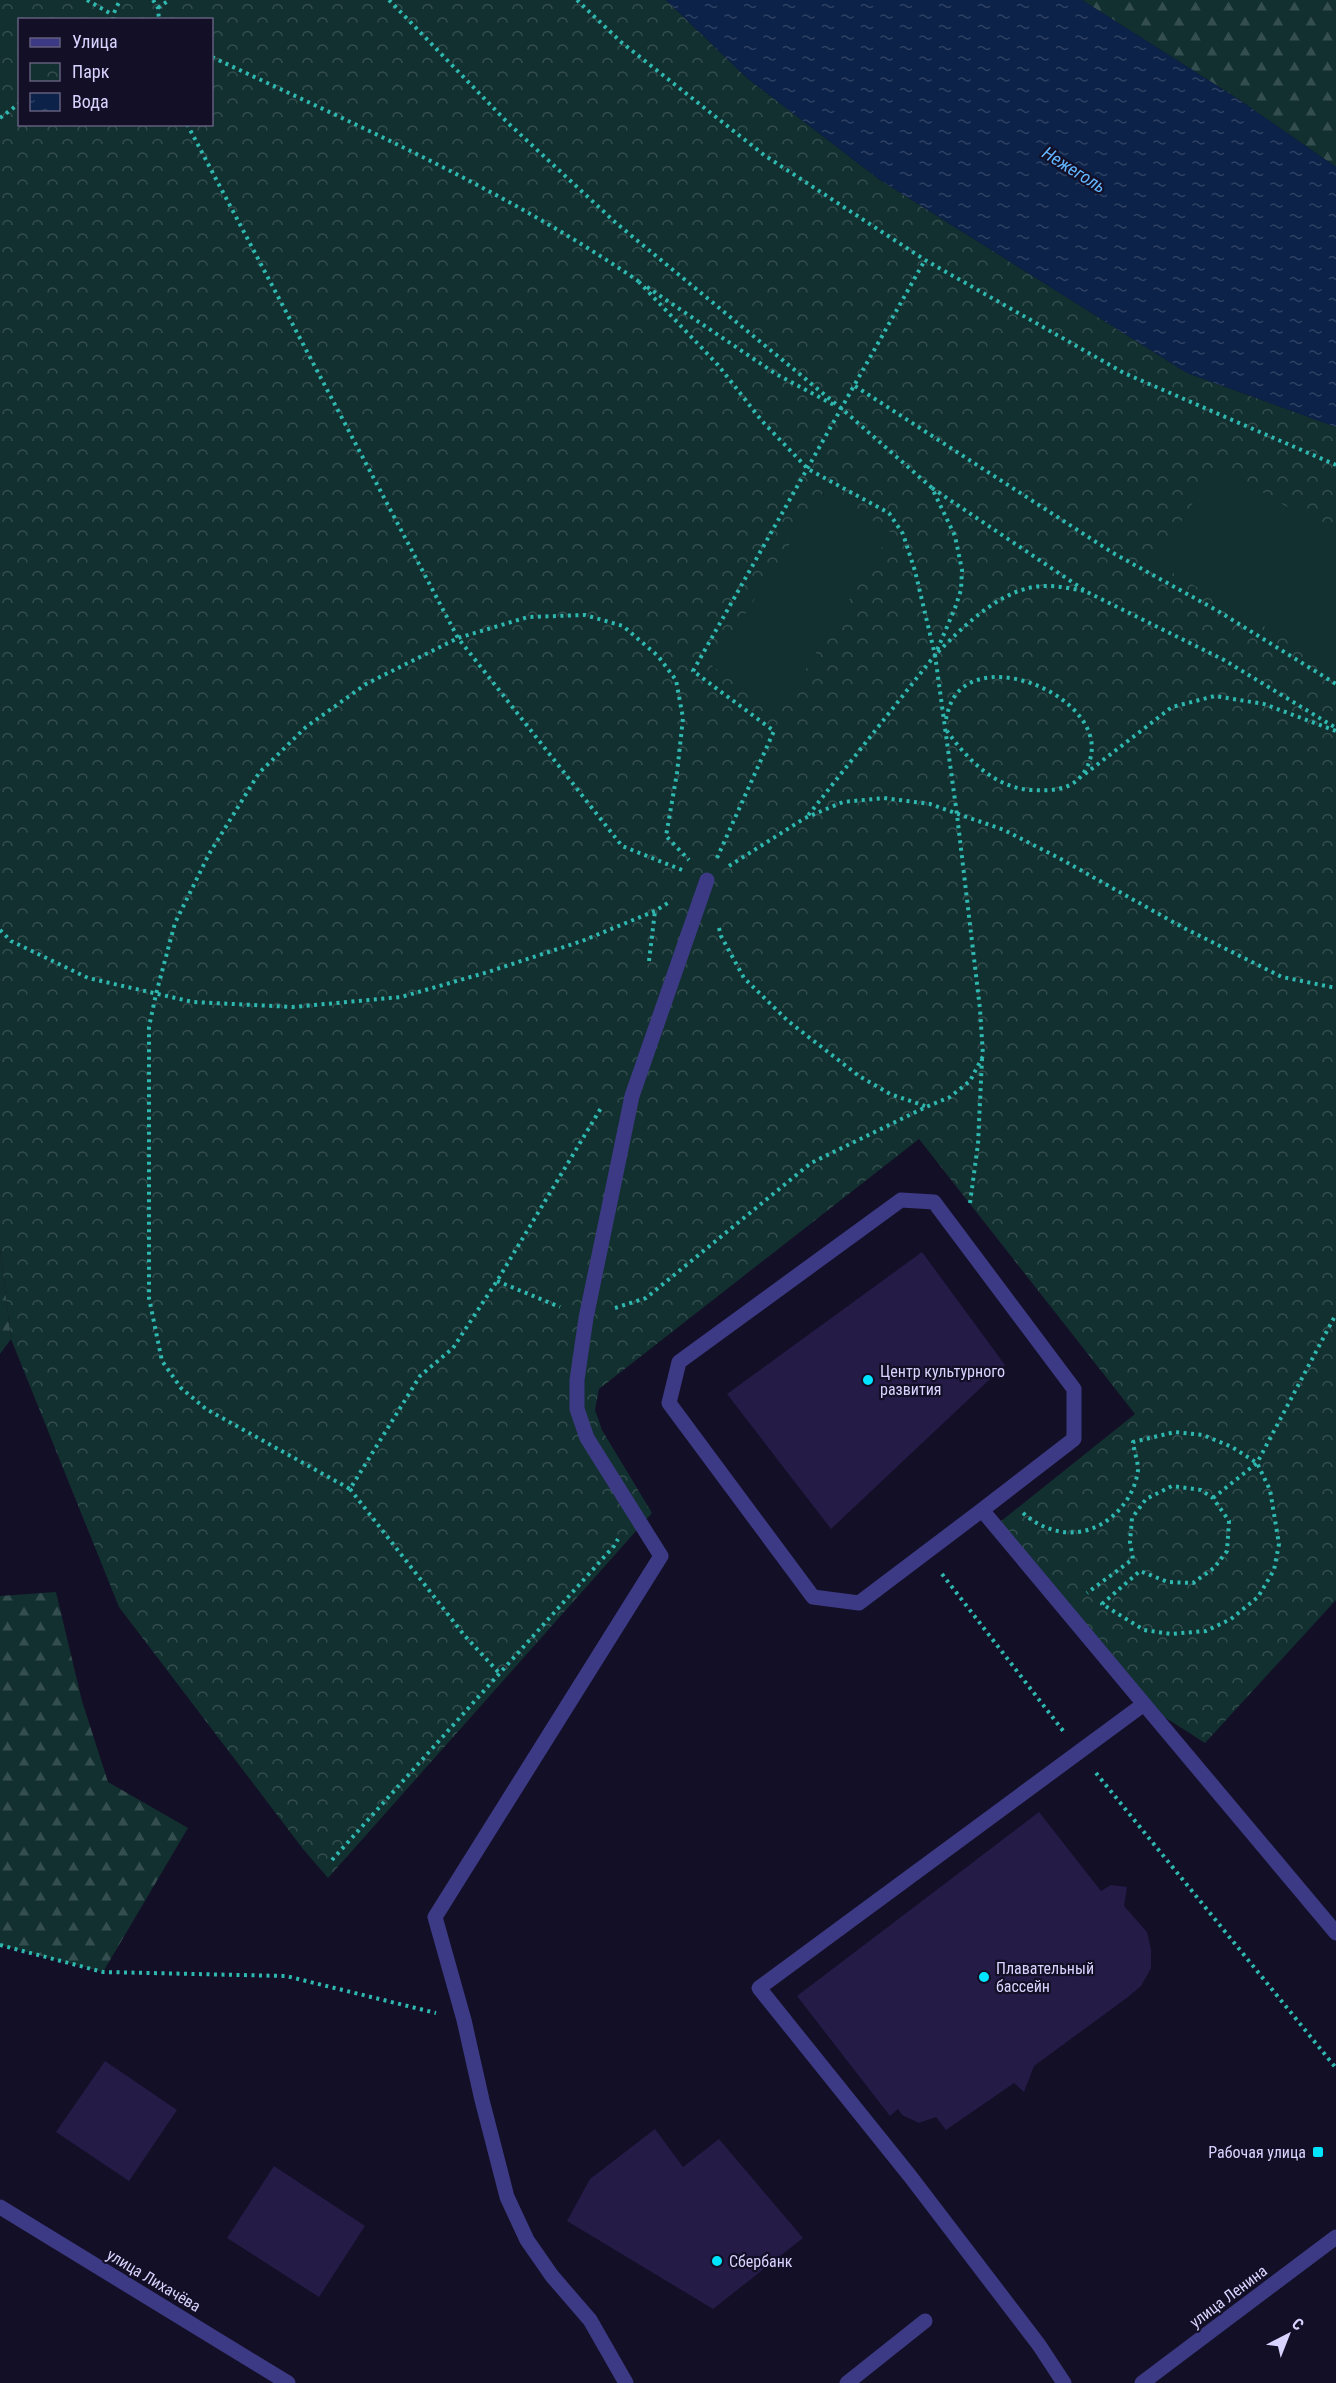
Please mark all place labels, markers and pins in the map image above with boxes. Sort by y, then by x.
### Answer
place label: Центр культурного развития [880,1362,1005,1399]
marker: Центр культурного развития [861,1373,875,1387]
place label: Плавательный бассейн [996,1959,1094,1996]
marker: Плавательный бассейн [977,1970,991,1984]
place label: Рабочая улица [1208,2143,1306,2162]
marker: Рабочая улица [1311,2145,1325,2159]
place label: Сбербанк [729,2252,793,2271]
marker: Сбербанк [710,2254,724,2268]

